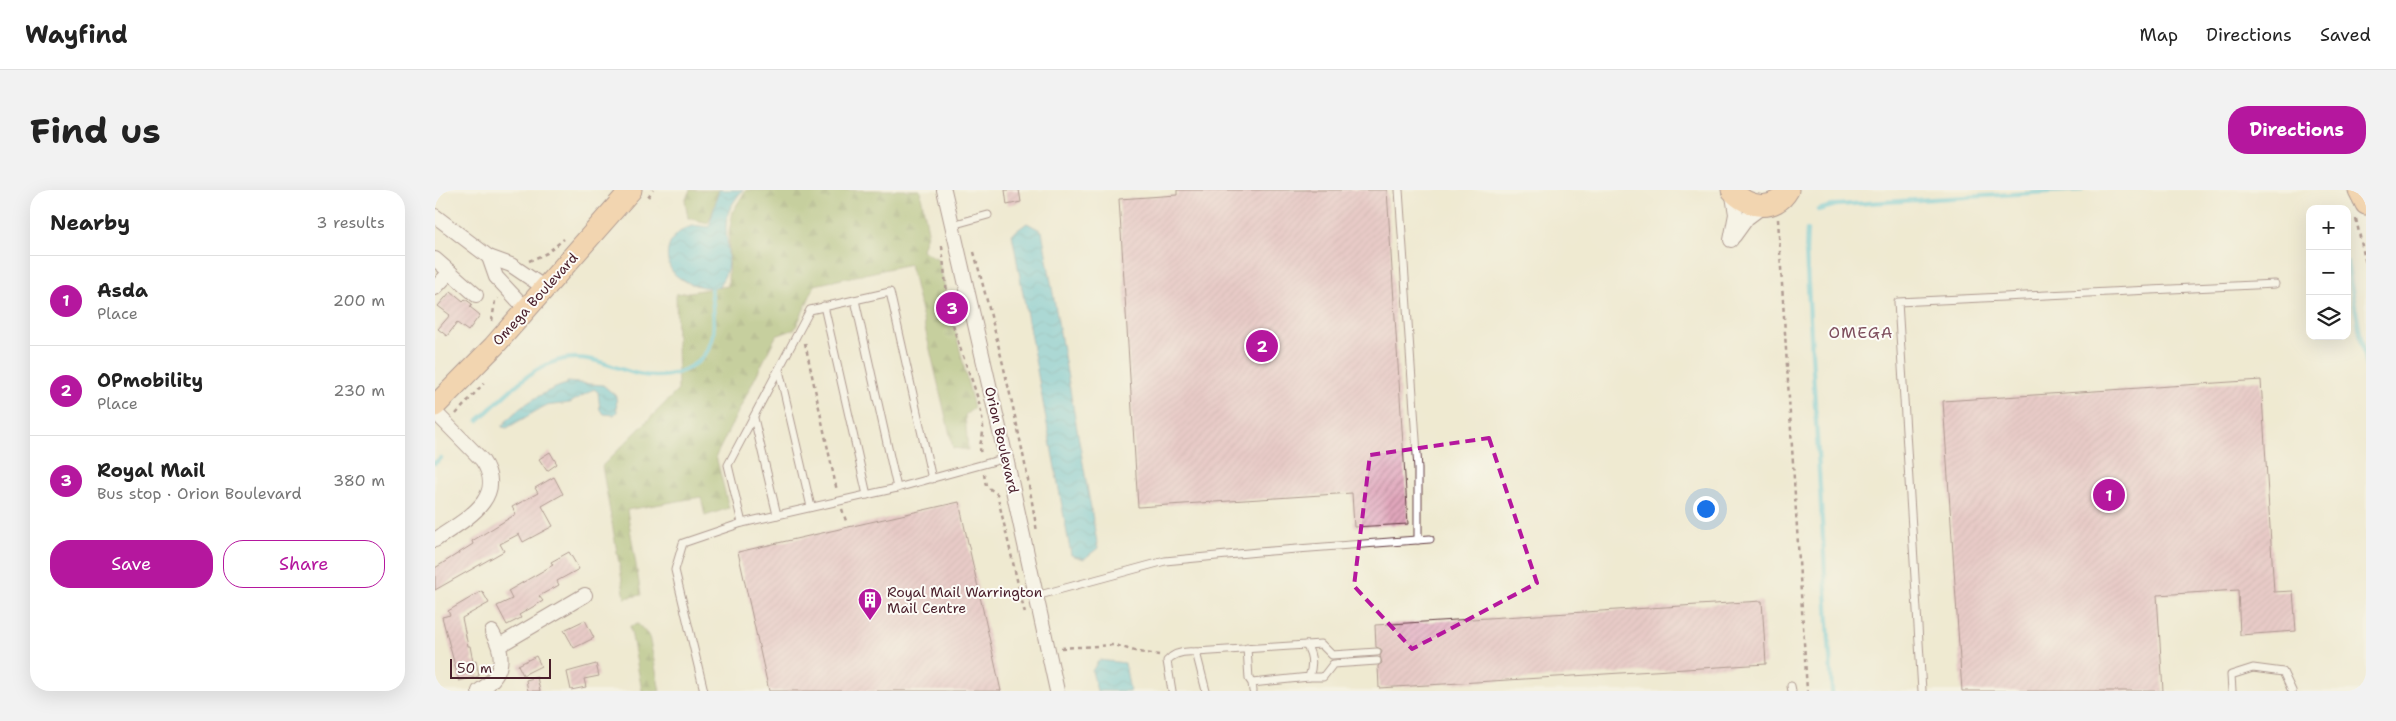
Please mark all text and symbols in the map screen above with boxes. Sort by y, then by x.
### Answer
text: Wayfind [25,19,128,51]
text: Map [2140,23,2178,47]
text: Directions [2206,23,2292,47]
text: Saved [2320,23,2371,47]
button: Directions [2228,106,2366,154]
text: Find us [30,107,161,154]
map controls [2306,205,2351,340]
button: + [2306,205,2351,250]
text: Nearby [50,209,130,237]
text: 3 results [316,212,385,233]
street label: Omega Boulevard [488,249,582,349]
button: − [2306,250,2351,295]
text: Asda [97,278,148,303]
pin: 3 [936,289,968,327]
text: 1 [62,290,70,311]
text: 200 m [333,290,385,311]
button: layers [2306,295,2351,340]
text: Place [97,303,138,324]
district label: OMEGA [1829,322,1893,343]
pin: 2 [1246,327,1278,365]
text: OPmobility [97,368,203,393]
text: 2 [60,380,72,401]
text: 230 m [333,380,385,401]
street label: Orion Boulevard [981,385,1023,495]
text: Place [97,393,138,414]
text: Royal Mail [97,458,205,483]
text: 3 [60,470,72,491]
text: 380 m [333,470,385,491]
pin: 1 [2093,476,2125,514]
text: Bus stop · Orion Boulevard [97,483,302,504]
your location [1693,496,1719,522]
button: Save [50,540,213,588]
button: Share [223,540,385,588]
place label: Royal Mail Warrington Mail Centre [887,583,1043,617]
building icon: Royal Mail Warrington Mail Centre [857,587,883,621]
scale bar [450,656,551,679]
text: 50 m [457,659,492,677]

